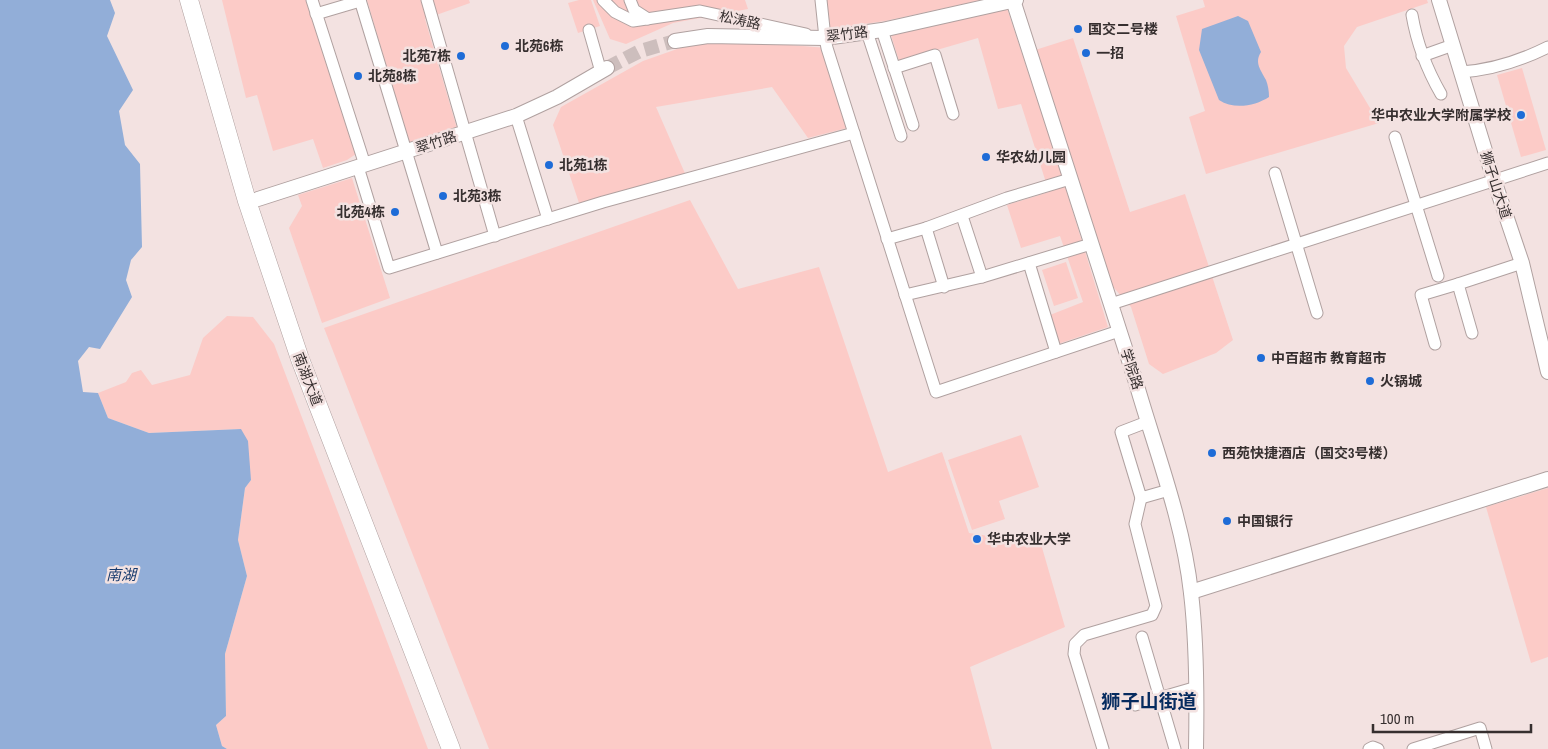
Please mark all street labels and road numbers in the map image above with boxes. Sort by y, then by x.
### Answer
street label: 松涛路 [718,7,762,33]
street label: 翠竹路 [825,23,869,45]
street label: 翠竹路 [413,127,459,157]
street label: 狮子山大道 [1477,149,1515,221]
street label: 学院路 [1117,346,1147,392]
street label: 南湖大道 [290,350,326,408]

